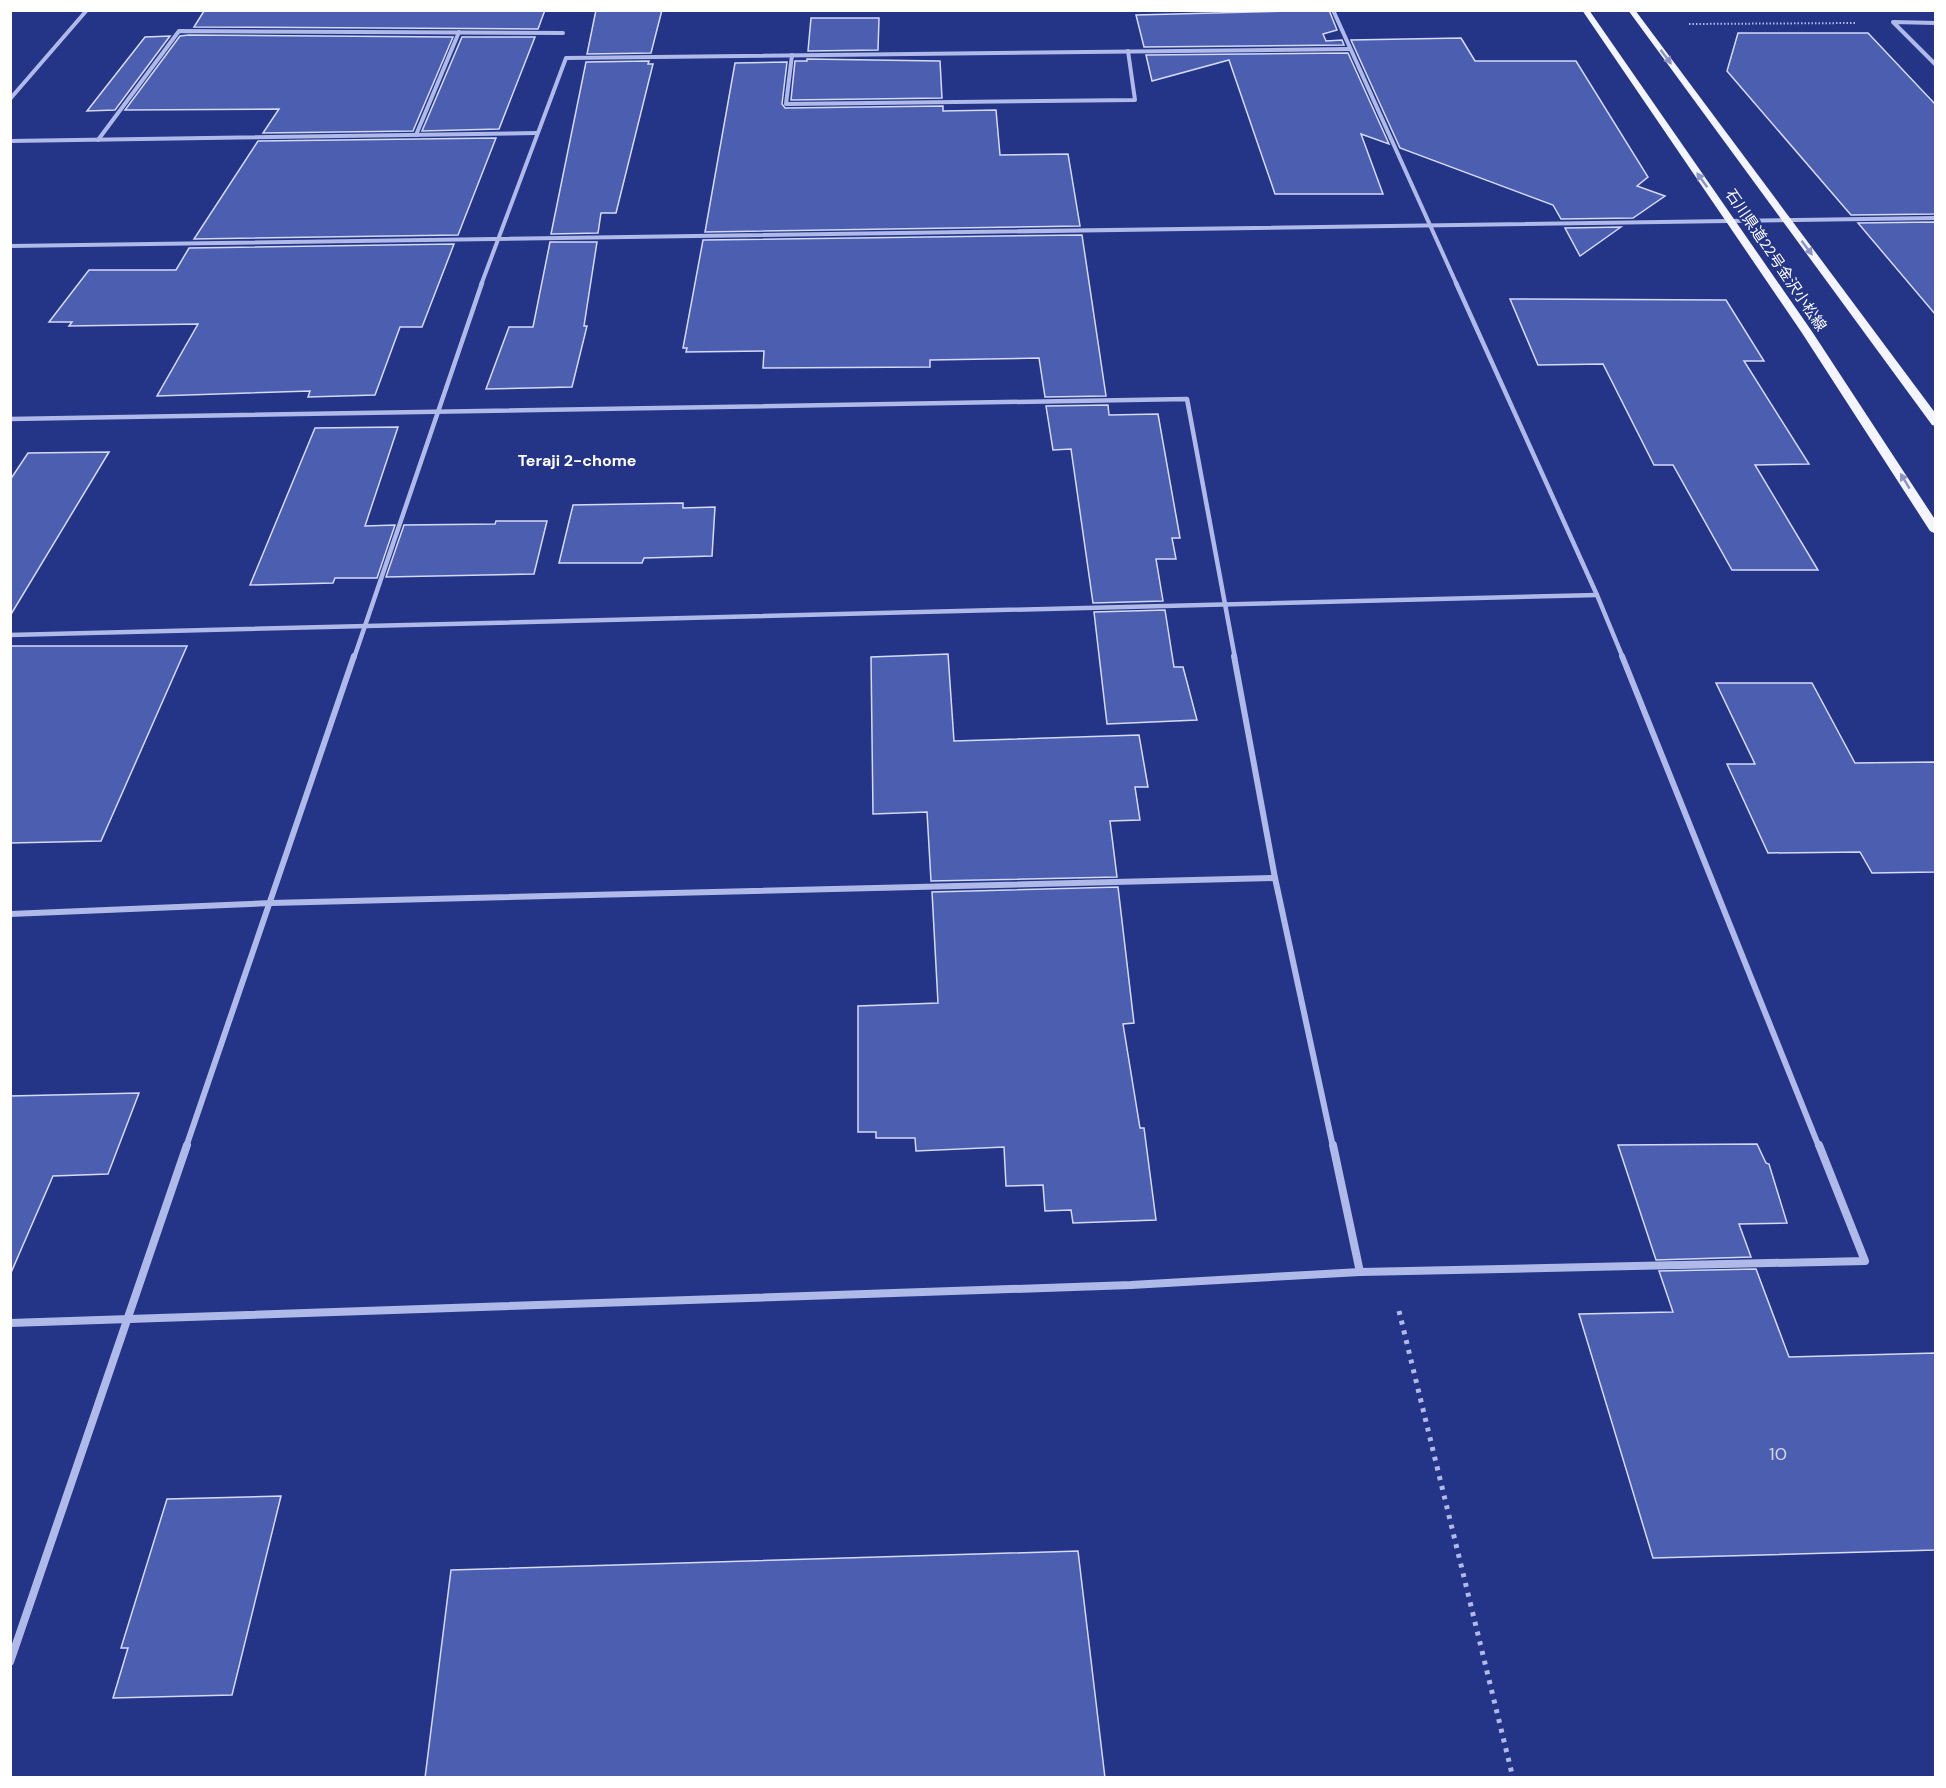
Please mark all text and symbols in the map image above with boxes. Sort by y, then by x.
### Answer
one-way arrow [1660,49,1672,65]
one-way arrow [1697,172,1709,187]
street label: 石川県道22号金沢小松線 [1721,185,1831,335]
one-way arrow [1800,241,1812,256]
district label: Teraji 2-chome [518,450,636,471]
one-way arrow [1900,473,1911,489]
house number: 10 [1769,1442,1787,1466]

